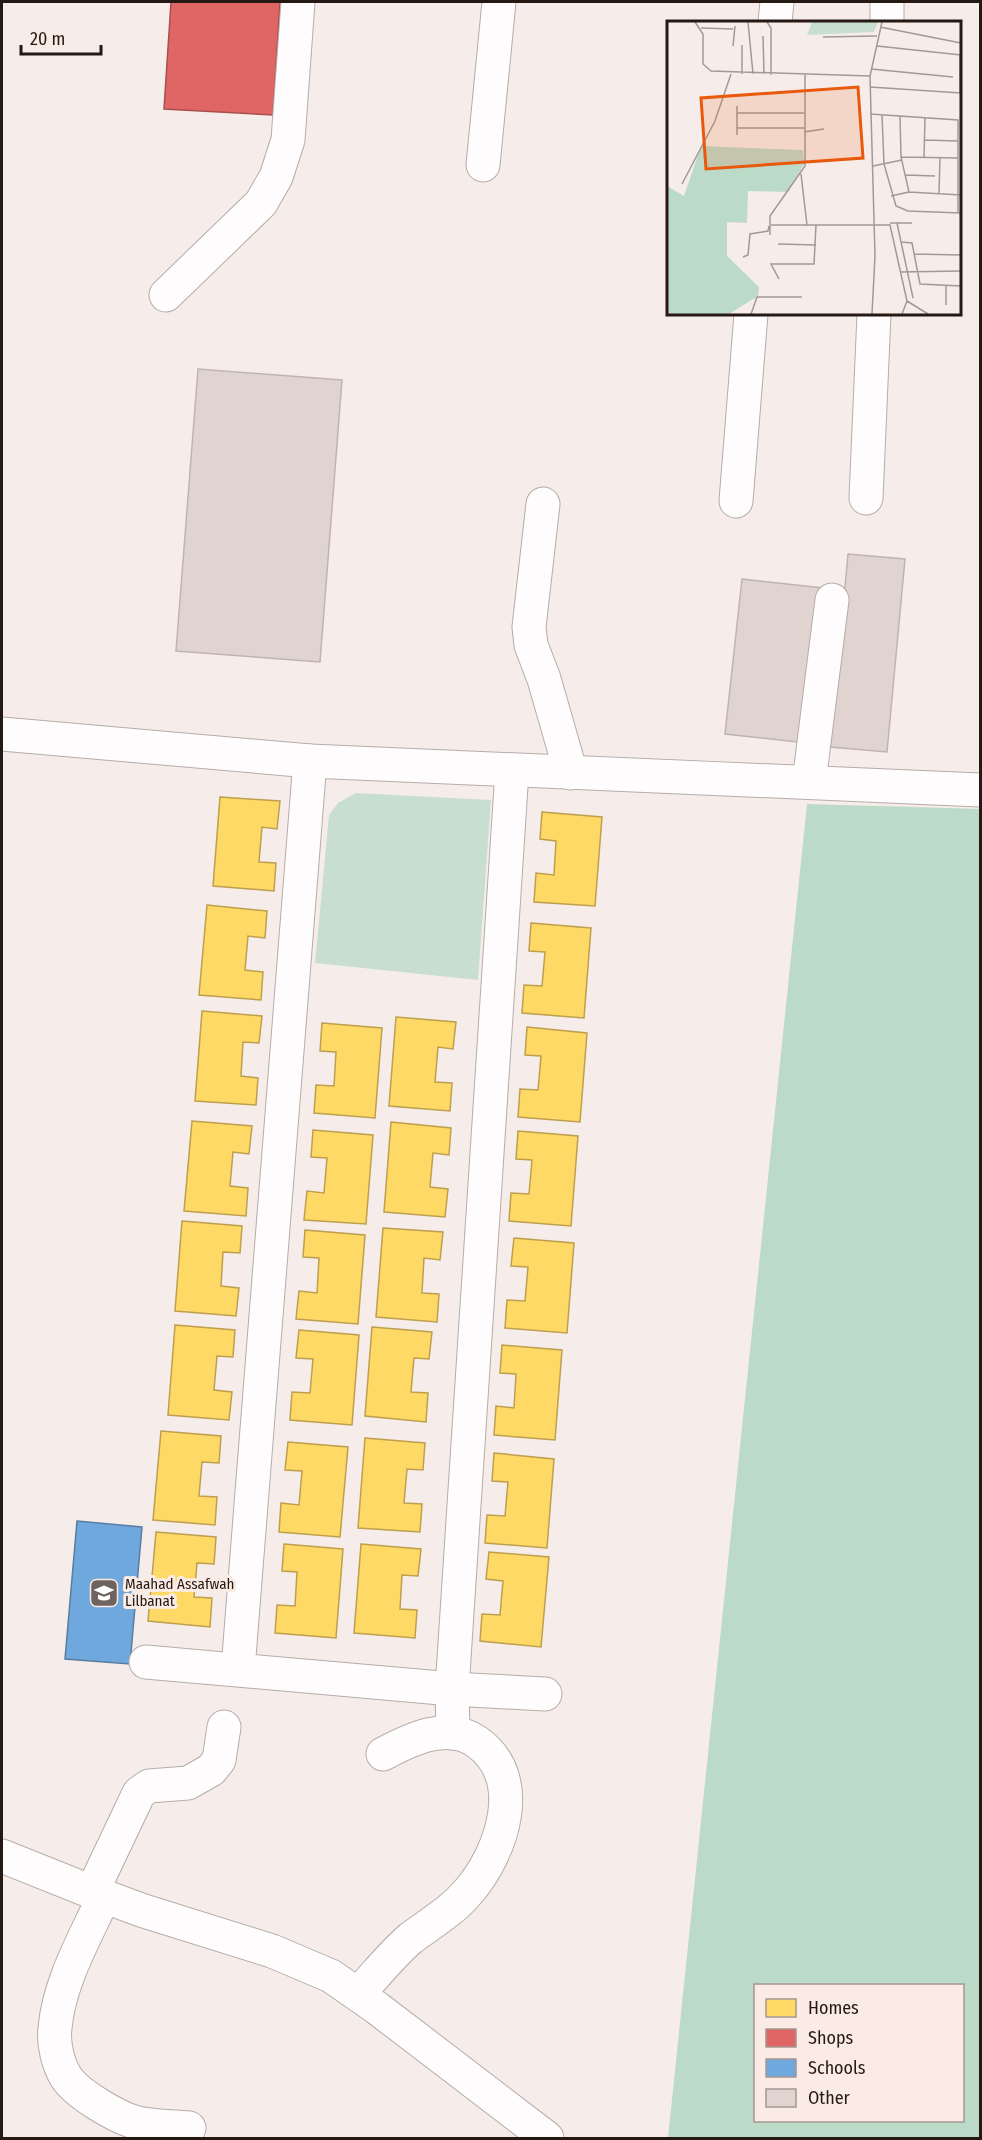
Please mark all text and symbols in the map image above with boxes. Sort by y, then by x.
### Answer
scale bar [21,18,100,56]
inset map [667,21,961,315]
text: 20 m [30,28,65,50]
place label: Maahad Assafwah Lilbanat [125,1575,234,1610]
school or university icon: Maahad Assafwah Lilbanat [88,1577,120,1609]
legend [754,1984,964,2122]
text: Homes [808,1997,859,2019]
text: Shops [808,2027,853,2049]
text: Schools [808,2057,866,2079]
text: Other [808,2087,851,2109]

